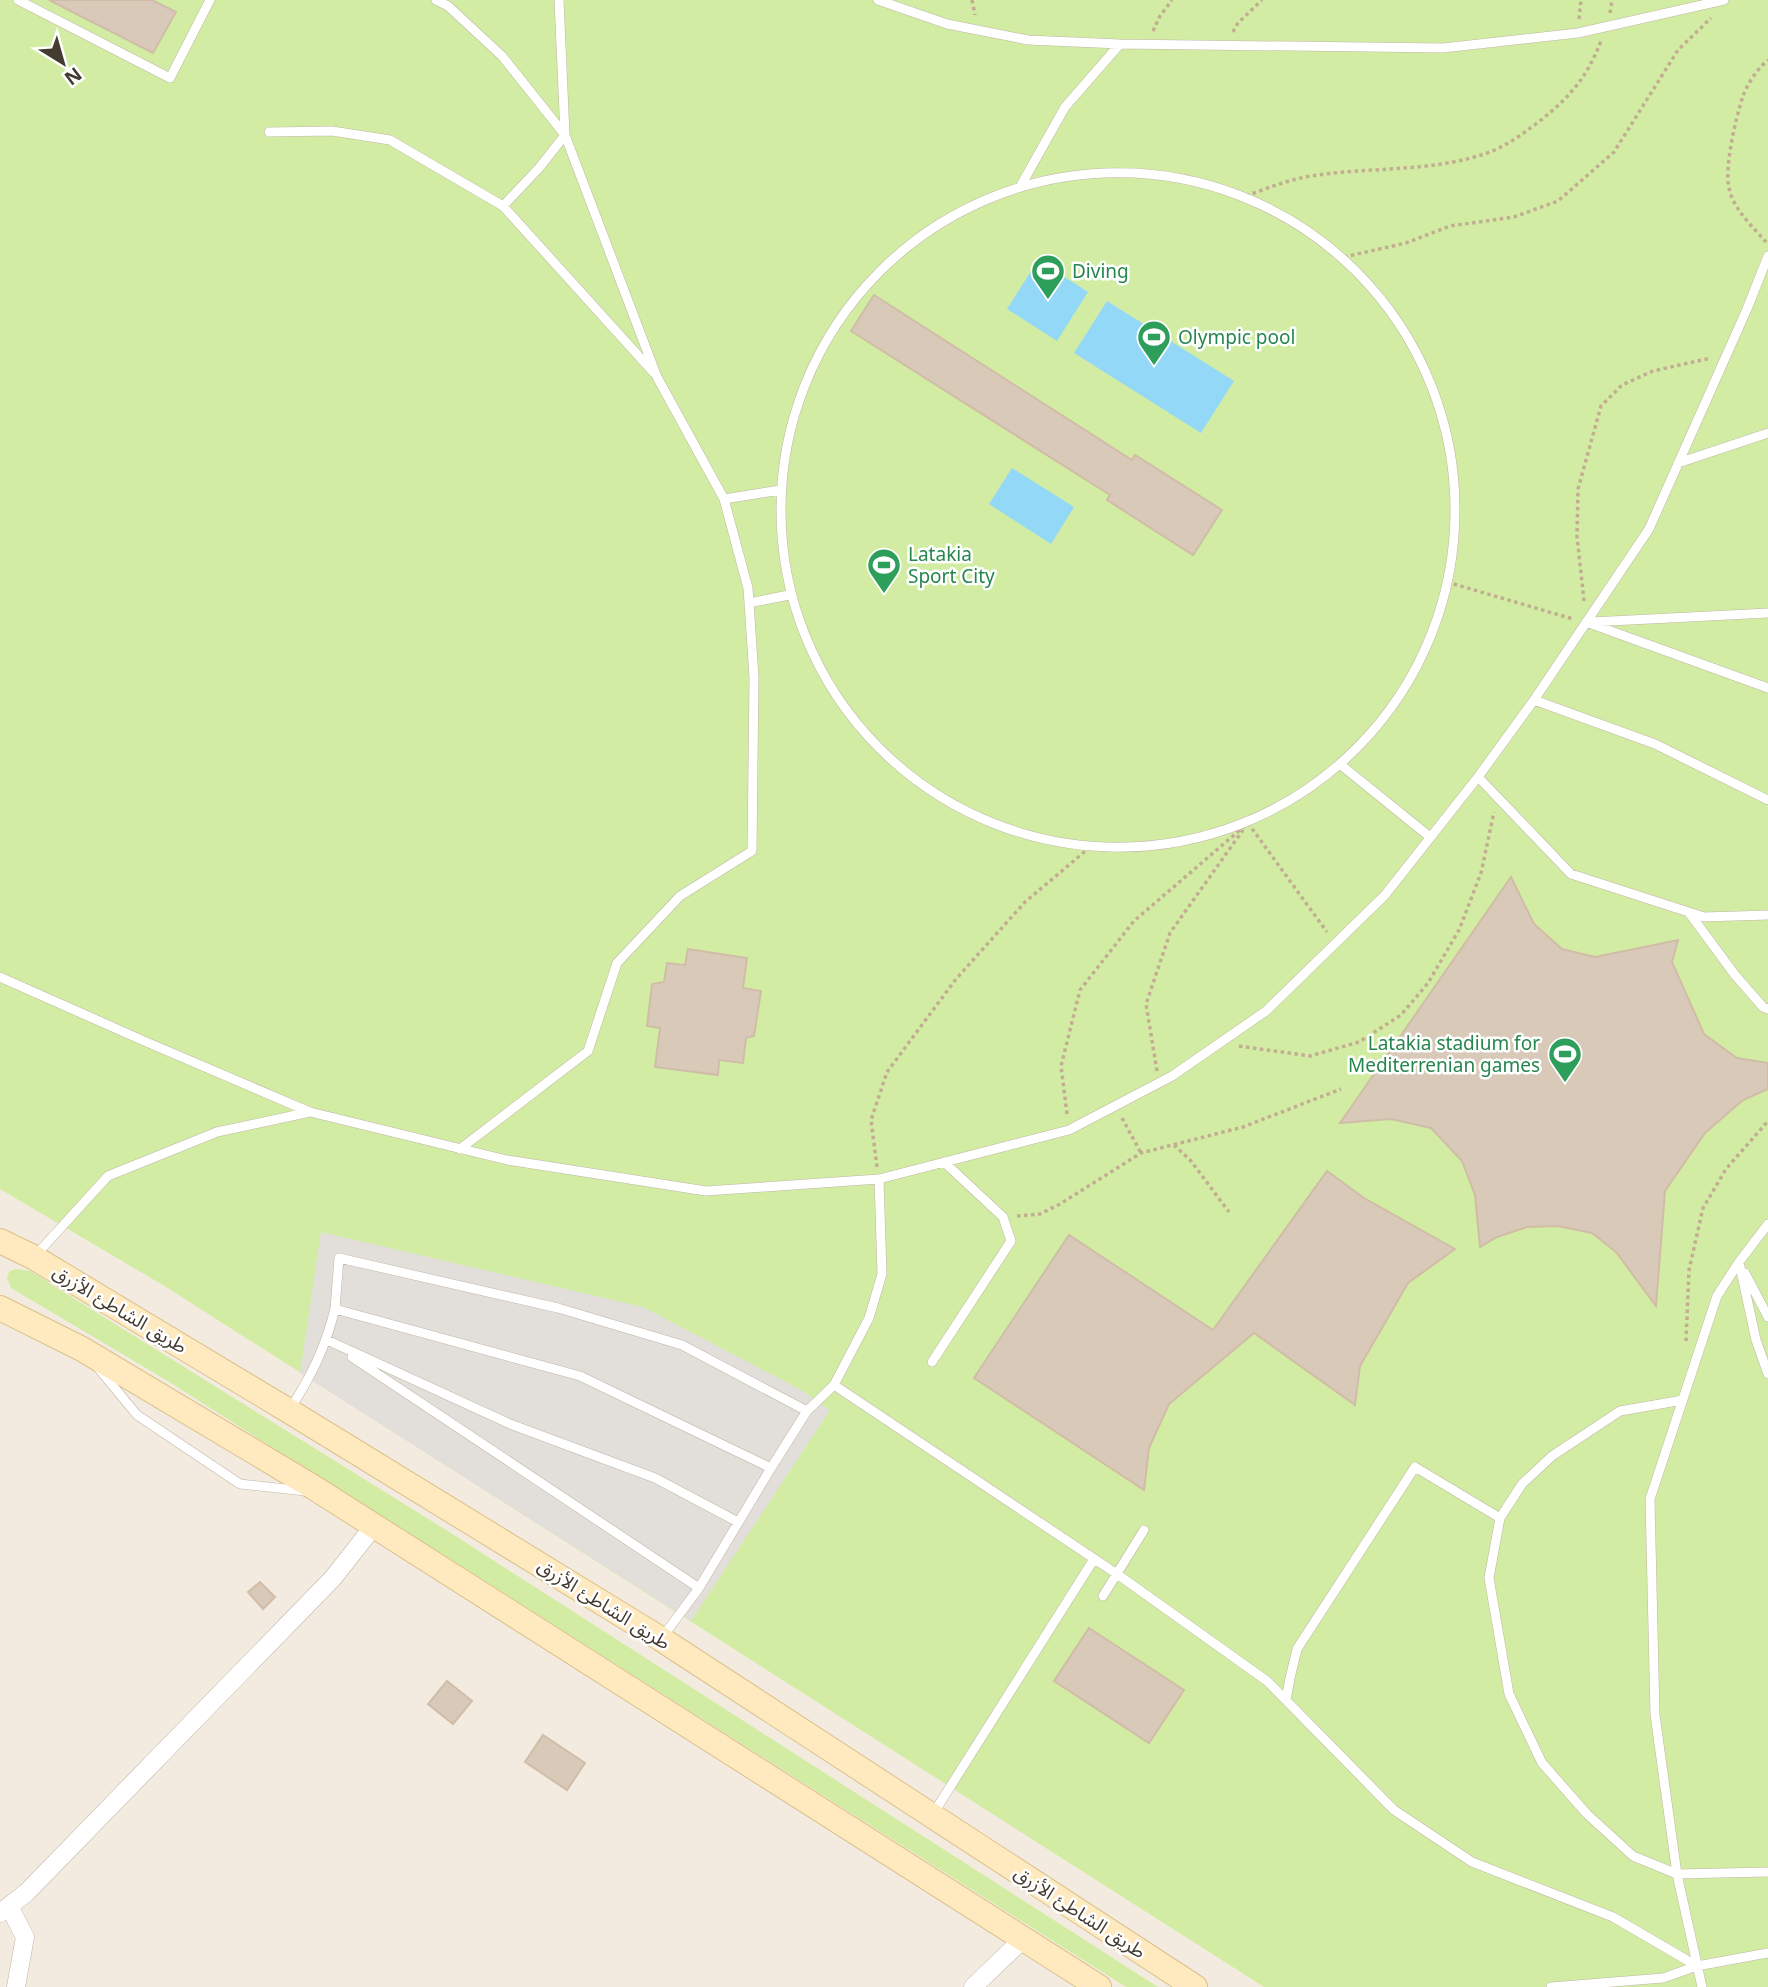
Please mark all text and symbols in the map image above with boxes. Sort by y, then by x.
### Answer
north arrow [28,28,98,98]
text: N [59,62,87,92]
sports icon: Diving [1029,252,1067,301]
place label: Diving [1072,258,1129,284]
sports icon: Olympic pool [1135,318,1173,367]
place label: Olympic pool [1178,324,1295,350]
place label: Latakia Sport City [908,541,995,589]
sports icon: Latakia Sport City [865,546,903,595]
place label: Latakia stadium for Mediterrenian games [1348,1030,1540,1078]
sports icon: Latakia stadium for Mediterrenian games [1546,1035,1584,1084]
street label: طريق الشاطئ الأزرق [48,1259,192,1359]
street label: طريق الشاطئ الأزرق [532,1553,676,1655]
street label: طريق الشاطئ الأزرق [1009,1860,1151,1964]

